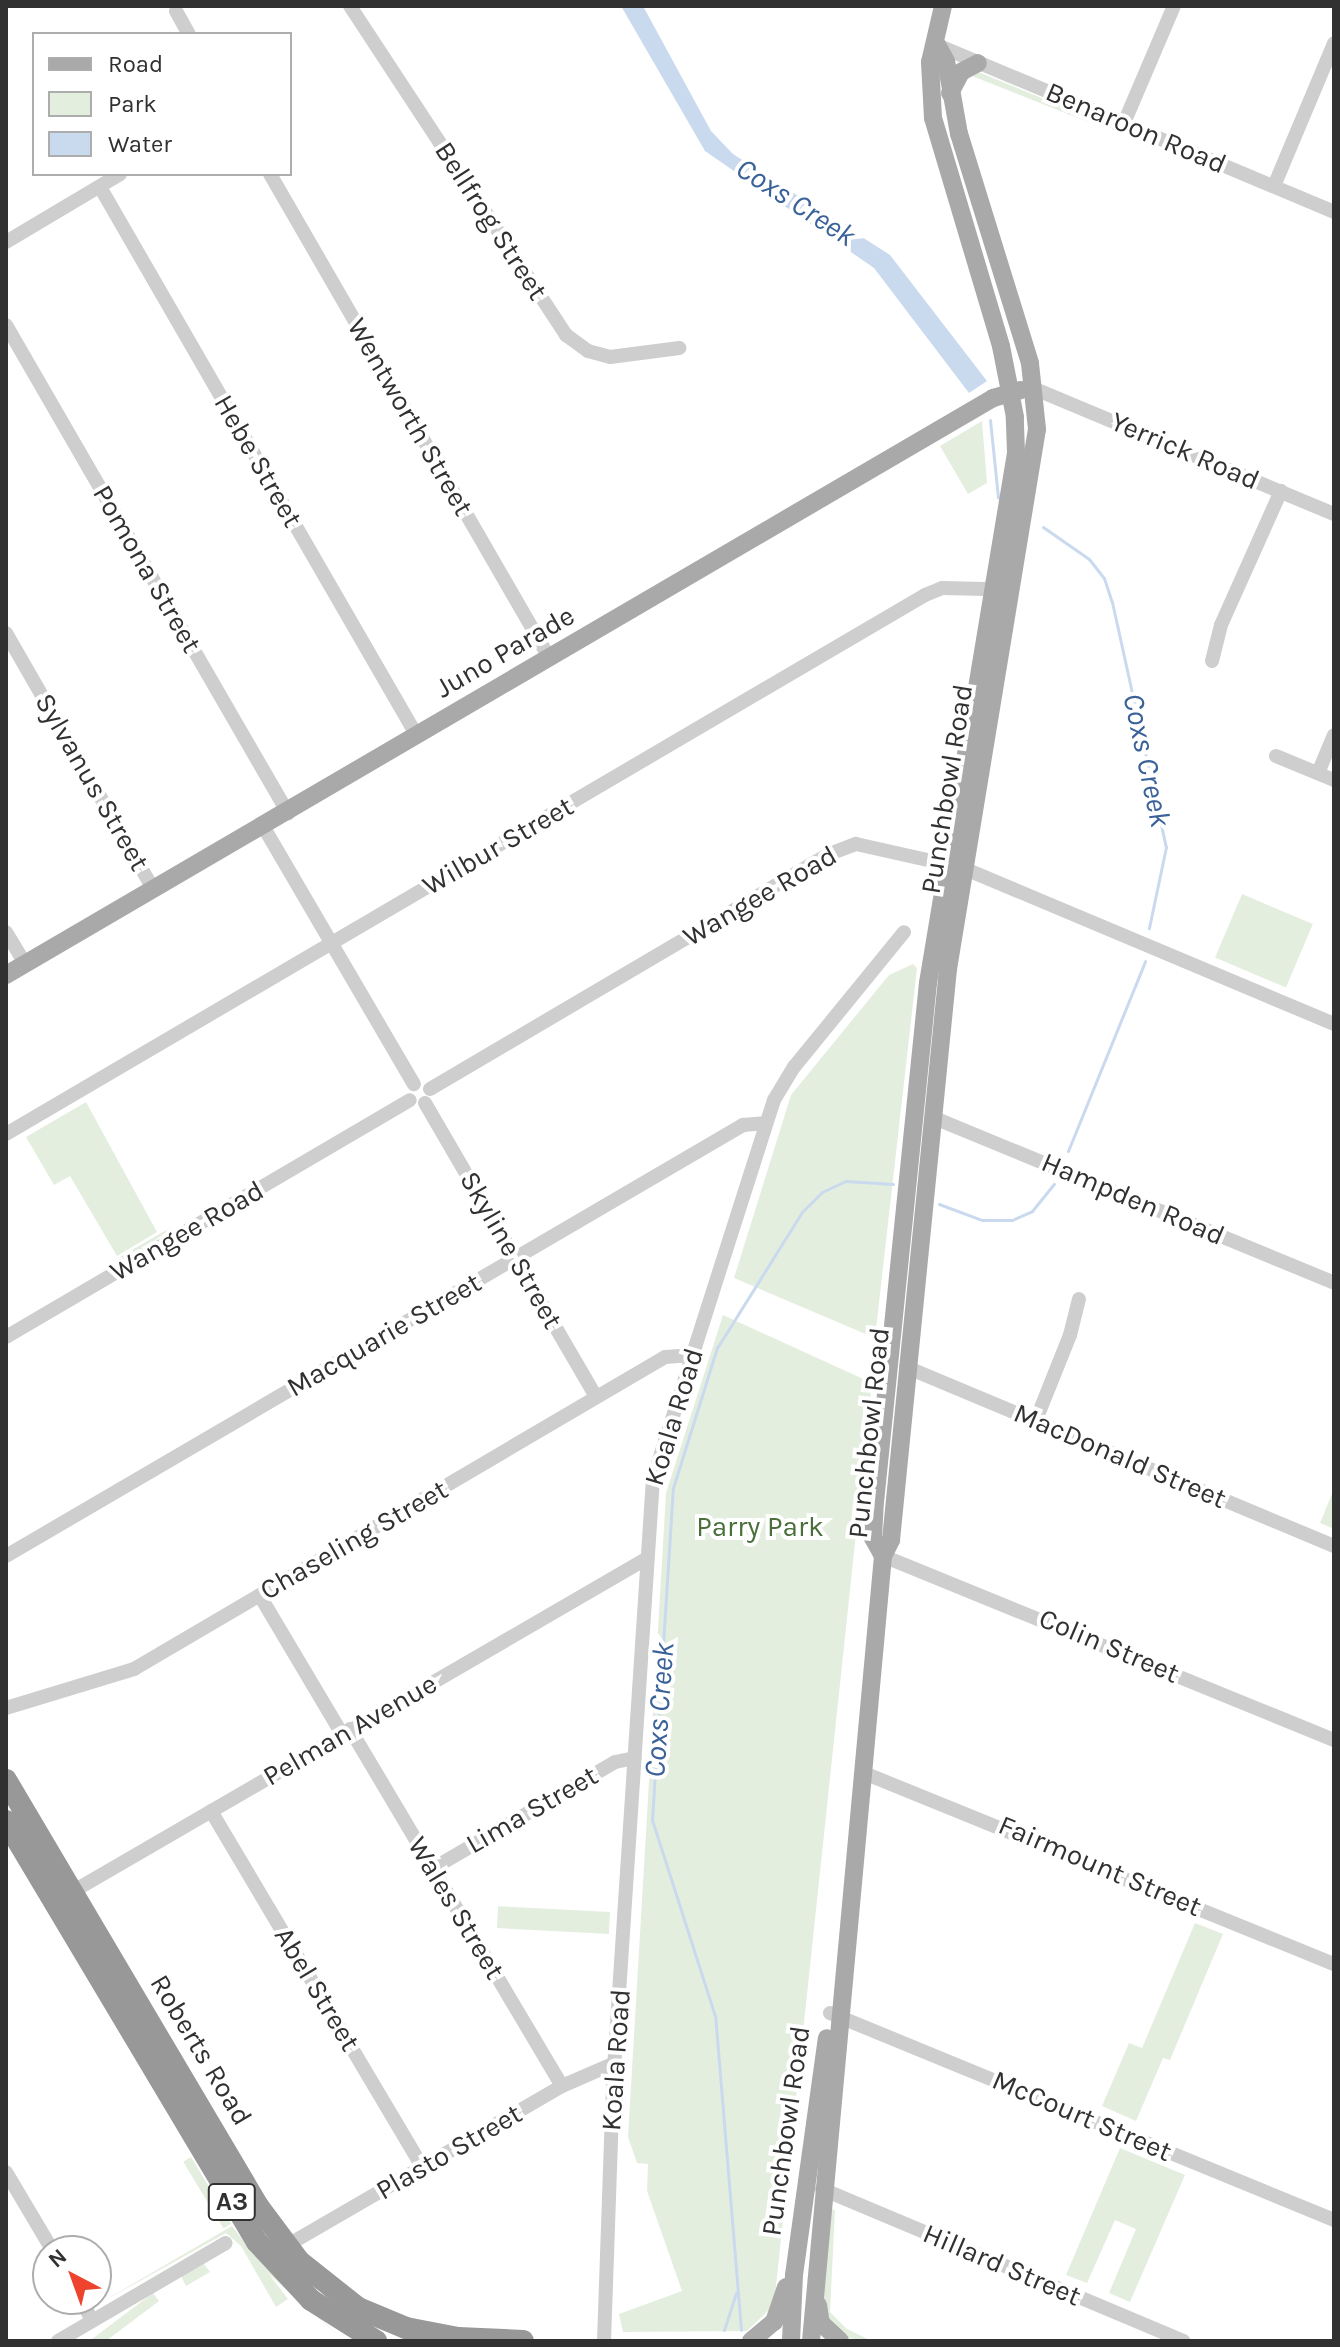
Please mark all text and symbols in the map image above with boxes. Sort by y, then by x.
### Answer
legend [32,32,292,176]
text: Road [108,50,163,78]
street label: Benaroon Road [1041,75,1231,181]
text: Park [108,90,157,118]
text: Water [108,130,172,158]
street label: Bellfrog Street [427,136,555,306]
water label: Coxs Creek [729,150,863,254]
street label: Wentworth Street [340,312,480,522]
street label: Hebe Street [207,389,309,533]
street label: Yerrick Road [1106,405,1264,497]
street label: Pomona Street [85,479,209,659]
street label: Juno Parade [430,599,580,705]
street label: Punchbowl Road [914,682,980,896]
street label: Sylvanus Street [28,687,156,877]
water label: Coxs Creek [1115,690,1179,830]
street label: Wilbur Street [417,789,579,903]
street label: Wangee Road [677,838,843,954]
street label: Hampden Road [1036,1145,1230,1253]
street label: Skyline Street [452,1165,570,1335]
street label: Wangee Road [104,1173,270,1289]
street label: Macquarie Street [281,1266,487,1404]
street label: Punchbowl Road [841,1326,897,1540]
street label: Koala Road [637,1344,711,1490]
street label: MacDonald Street [1009,1396,1231,1516]
street label: Chaseling Street [254,1473,454,1607]
park label: Parry Park [696,1510,824,1544]
street label: Colin Street [1034,1601,1184,1691]
water label: Coxs Creek [636,1641,682,1779]
street label: Pelman Avenue [257,1667,443,1793]
street label: Lima Street [460,1759,604,1861]
street label: Fairmount Street [993,1808,1207,1924]
street label: Wales Street [400,1831,512,1985]
street label: Abel Street [267,1921,367,2057]
street label: Roberts Road [143,1969,259,2131]
street label: Koala Road [594,1988,638,2132]
street label: Punchbowl Road [755,2024,817,2238]
street label: McCourt Street [987,2063,1177,2169]
street label: Plasto Street [370,2097,528,2207]
road number: A3 [206,2180,258,2224]
street label: Hillard Street [918,2217,1086,2313]
north arrow [32,2235,112,2315]
text: N [43,2243,72,2273]

